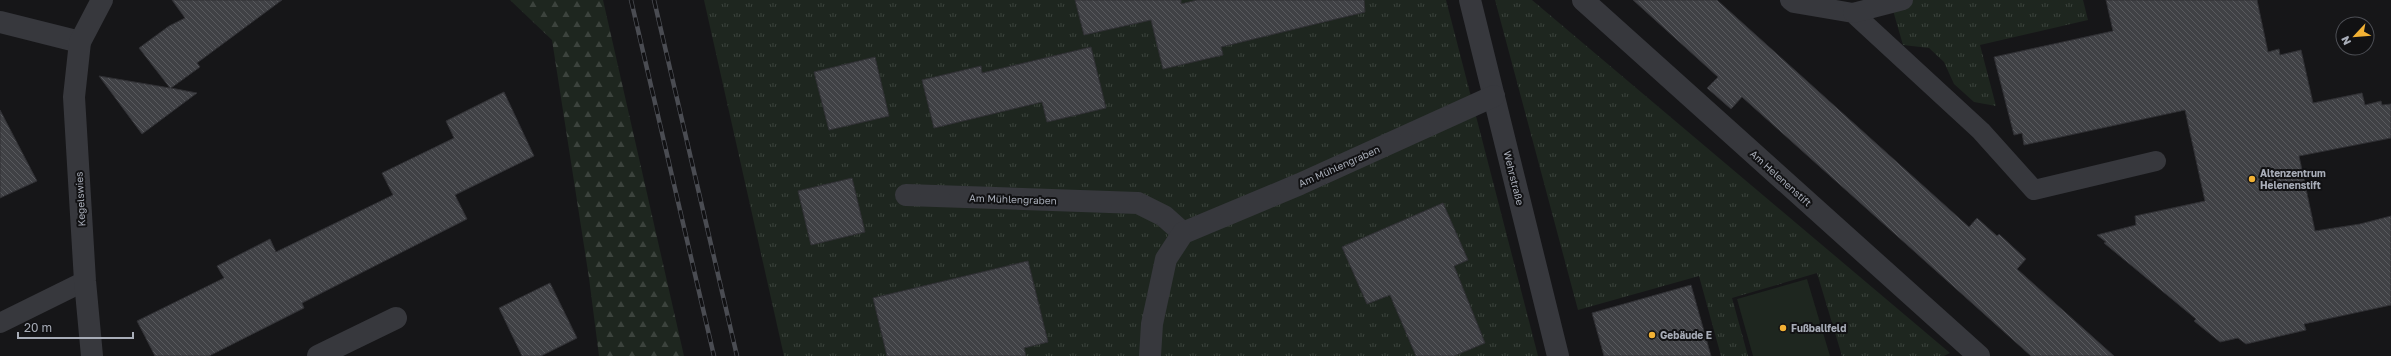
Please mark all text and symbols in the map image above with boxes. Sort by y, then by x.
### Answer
north arrow [2335,16,2375,56]
text: N [2338,34,2353,47]
street label: Am Mühlengraben [1297,143,1381,189]
street label: Am Helenenstift [1748,147,1814,209]
street label: Wehrstraße [1501,150,1527,207]
place label: Altenzentrum Helenenstift [2260,167,2326,191]
street label: Kegelswies [73,171,87,227]
marker: Altenzentrum Helenenstift [2247,174,2257,184]
street label: Am Mühlengraben [969,191,1057,207]
scale bar [18,314,133,340]
text: 20 m [24,320,52,335]
place label: Fußballfeld [1791,322,1846,334]
marker: Fußballfeld [1778,323,1788,333]
place label: Gebäude E [1660,329,1712,341]
marker: Gebäude E [1647,330,1657,340]

